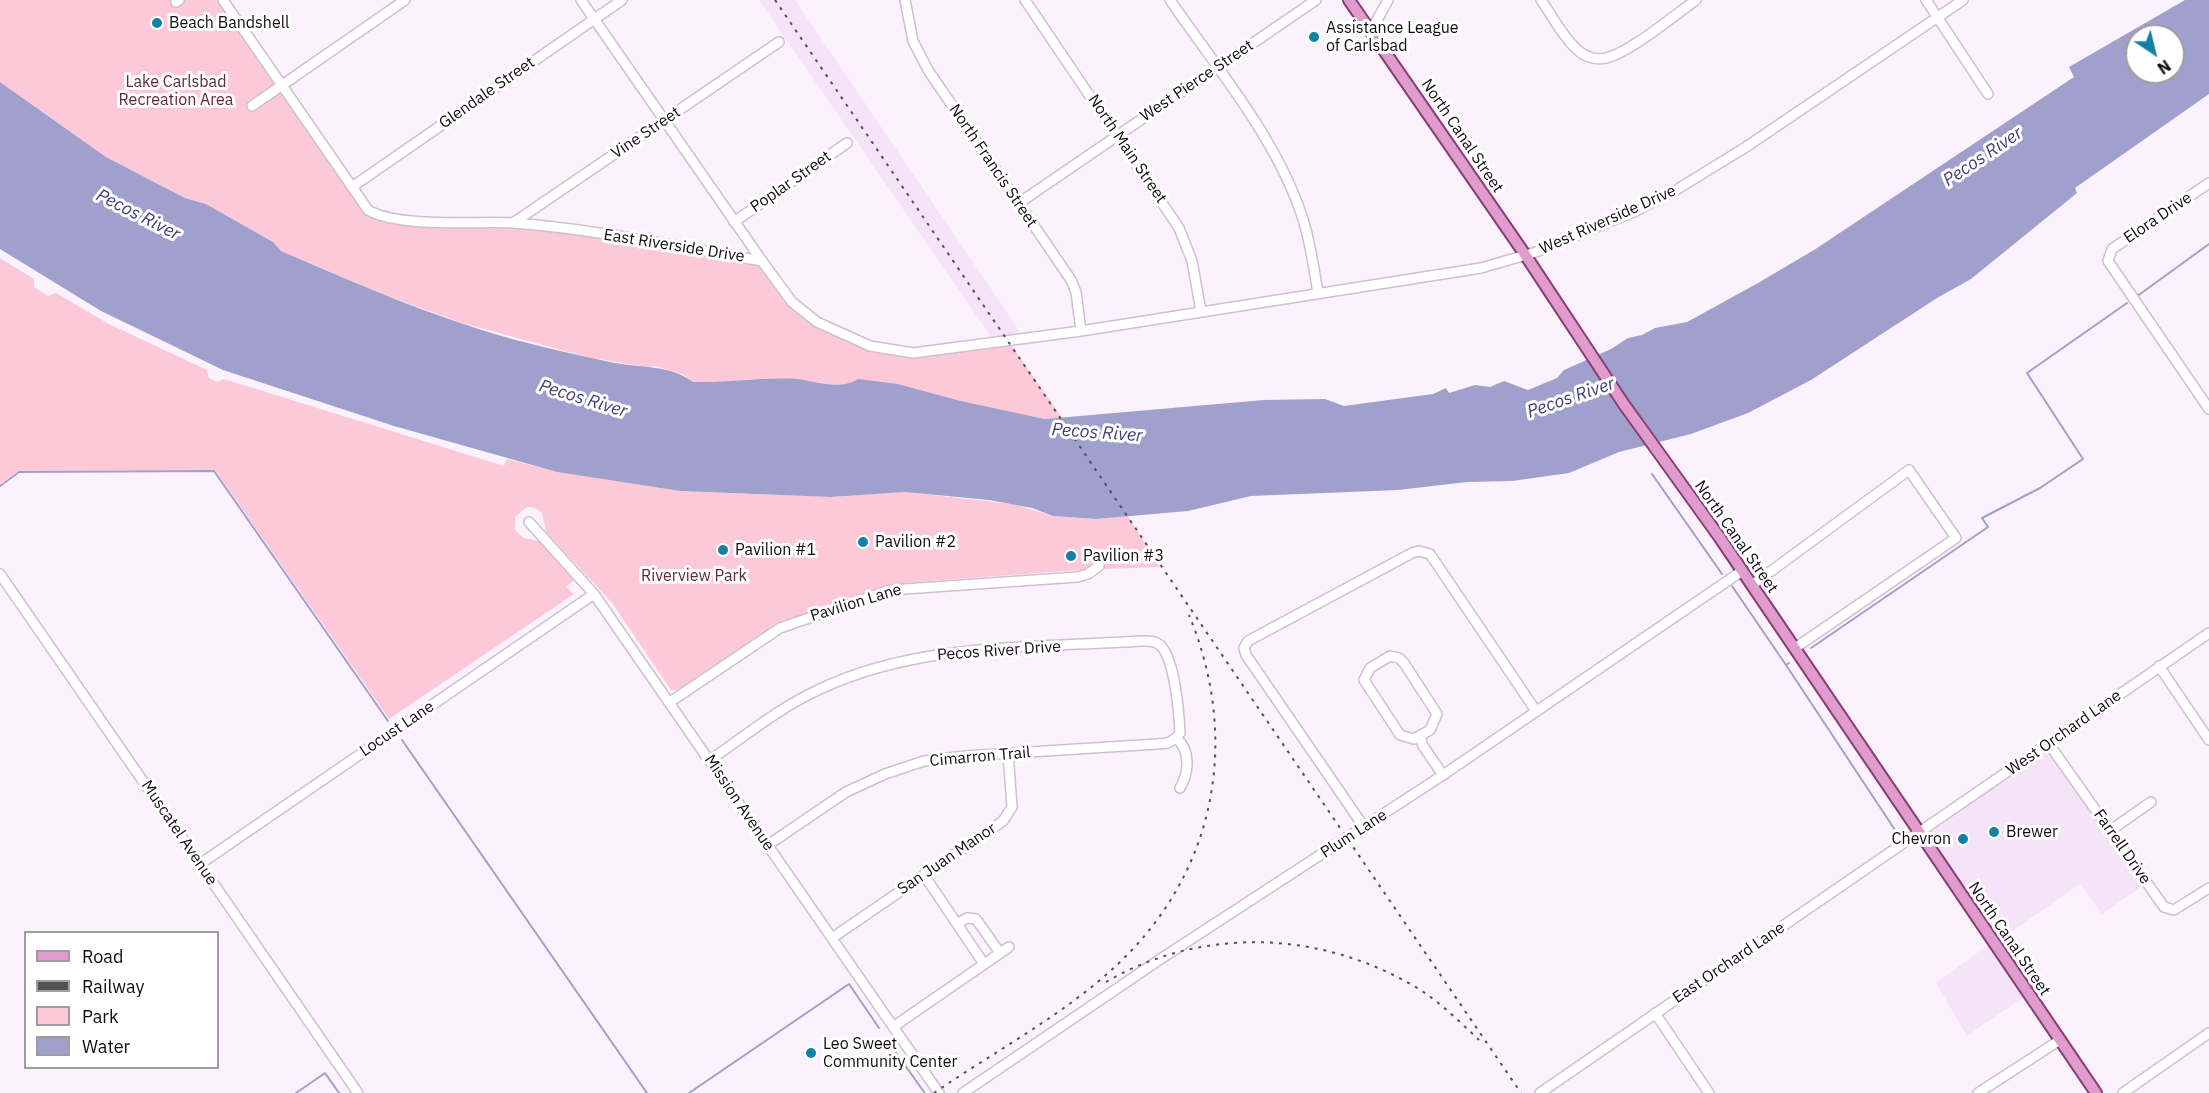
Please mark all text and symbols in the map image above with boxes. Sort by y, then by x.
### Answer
place label: Beach Bandshell [169,13,289,33]
marker: Beach Bandshell [150,16,164,30]
place label: Assistance League of Carlsbad [1326,18,1459,56]
north arrow [2125,24,2185,84]
marker: Assistance League of Carlsbad [1307,30,1321,44]
street label: West Pierce Street [1137,36,1257,126]
street label: Glendale Street [436,53,538,133]
text: N [2154,56,2175,79]
park label: Lake Carlsbad Recreation Area [119,72,233,110]
street label: North Canal Street [1417,76,1507,196]
street label: North Main Street [1084,91,1170,207]
street label: North Francis Street [945,101,1041,231]
street label: Vine Street [608,103,684,163]
water label: Pecos River [1939,123,2027,191]
street label: Poplar Street [747,147,835,217]
street label: West Riverside Drive [1537,181,1679,259]
water label: Pecos River [92,185,184,245]
street label: Elora Drive [2120,188,2196,248]
street label: East Riverside Drive [602,225,746,267]
water label: Pecos River [1524,373,1618,423]
water label: Pecos River [536,375,630,423]
water label: Pecos River [1051,419,1143,447]
street label: North Canal Street [1690,477,1782,597]
place label: Pavilion #2 [875,532,956,552]
marker: Pavilion #2 [856,535,870,549]
place label: Pavilion #1 [735,540,816,560]
marker: Pavilion #1 [716,543,730,557]
place label: Pavilion #3 [1083,546,1164,566]
marker: Pavilion #3 [1064,549,1078,563]
park label: Riverview Park [641,566,747,586]
street label: Pavilion Lane [808,580,904,626]
street label: Pecos River Drive [936,637,1062,665]
street label: West Orchard Lane [2003,686,2125,780]
street label: Locust Lane [356,697,438,761]
street label: Cimarron Trail [929,743,1031,771]
street label: Mission Avenue [700,751,778,855]
street label: Muscatel Avenue [137,777,221,889]
street label: Plum Lane [1317,805,1391,863]
street label: Farrell Drive [2089,806,2155,888]
street label: San Juan Manor [894,819,1000,899]
place label: Brewer [2006,822,2058,842]
marker: Brewer [1987,825,2001,839]
place label: Chevron [1892,829,1951,849]
marker: Chevron [1956,832,1970,846]
street label: North Canal Street [1964,879,2054,999]
street label: East Orchard Lane [1669,918,1789,1008]
legend [24,931,219,1069]
text: Road [82,945,123,968]
text: Railway [82,975,144,998]
text: Park [82,1005,118,1028]
place label: Leo Sweet Community Center [823,1034,957,1072]
text: Water [82,1035,130,1058]
marker: Leo Sweet Community Center [804,1046,818,1060]

